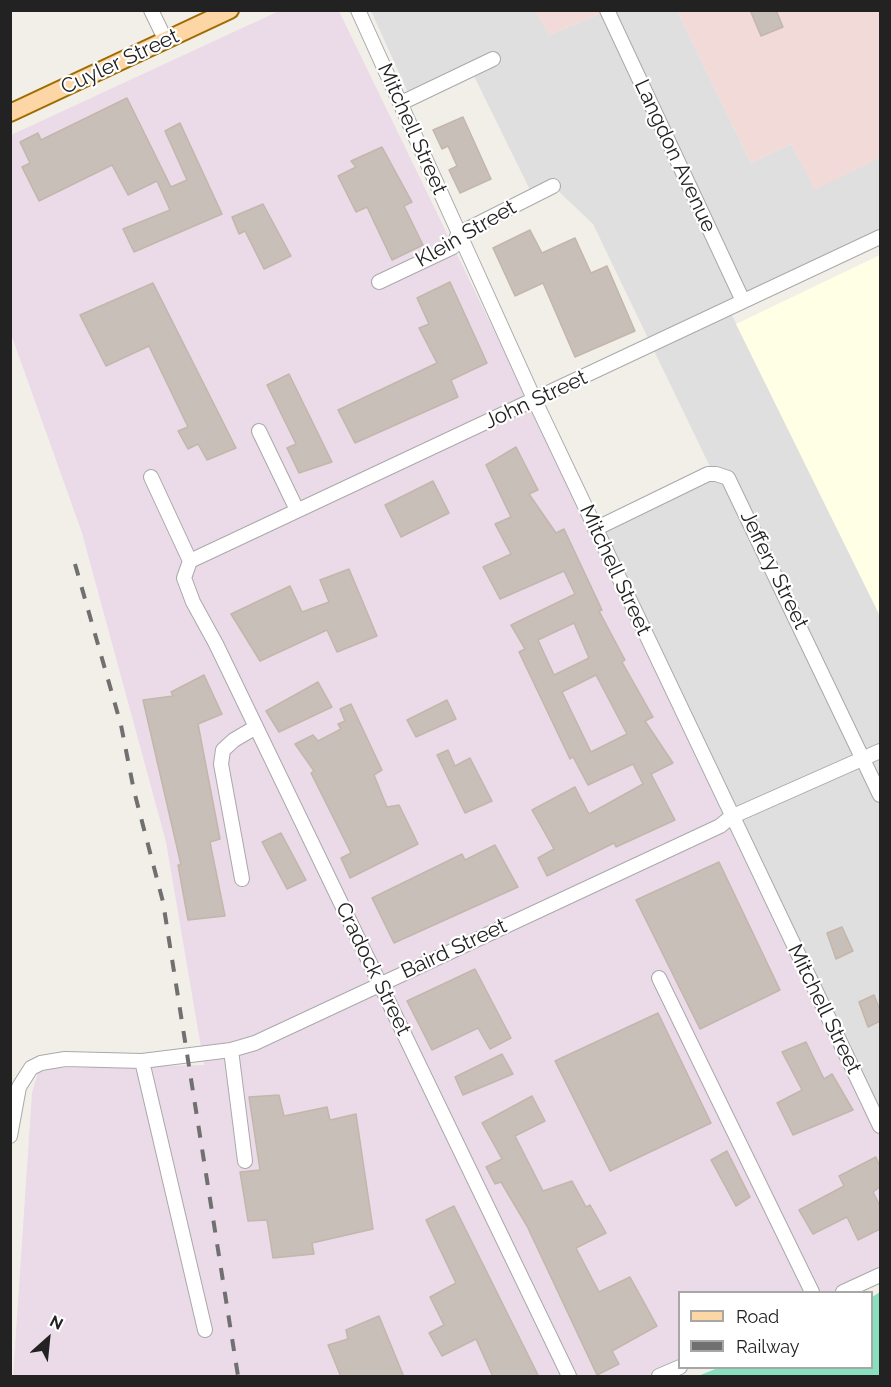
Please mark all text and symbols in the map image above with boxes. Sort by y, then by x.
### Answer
street label: Cuyler Street [57,24,183,100]
street label: Mitchell Street [372,59,452,199]
street label: Langdon Avenue [629,76,721,236]
street label: Klein Street [411,195,521,273]
street label: John Street [481,365,591,435]
street label: Mitchell Street [574,501,656,639]
street label: Jeffery Street [734,507,814,633]
street label: Cradock Street [330,898,416,1040]
street label: Baird Street [397,914,511,984]
street label: Mitchell Street [782,940,866,1078]
legend [678,1291,873,1369]
text: Road [736,1306,779,1327]
north arrow [18,1309,78,1369]
text: N [47,1311,66,1334]
text: Railway [736,1336,800,1357]

